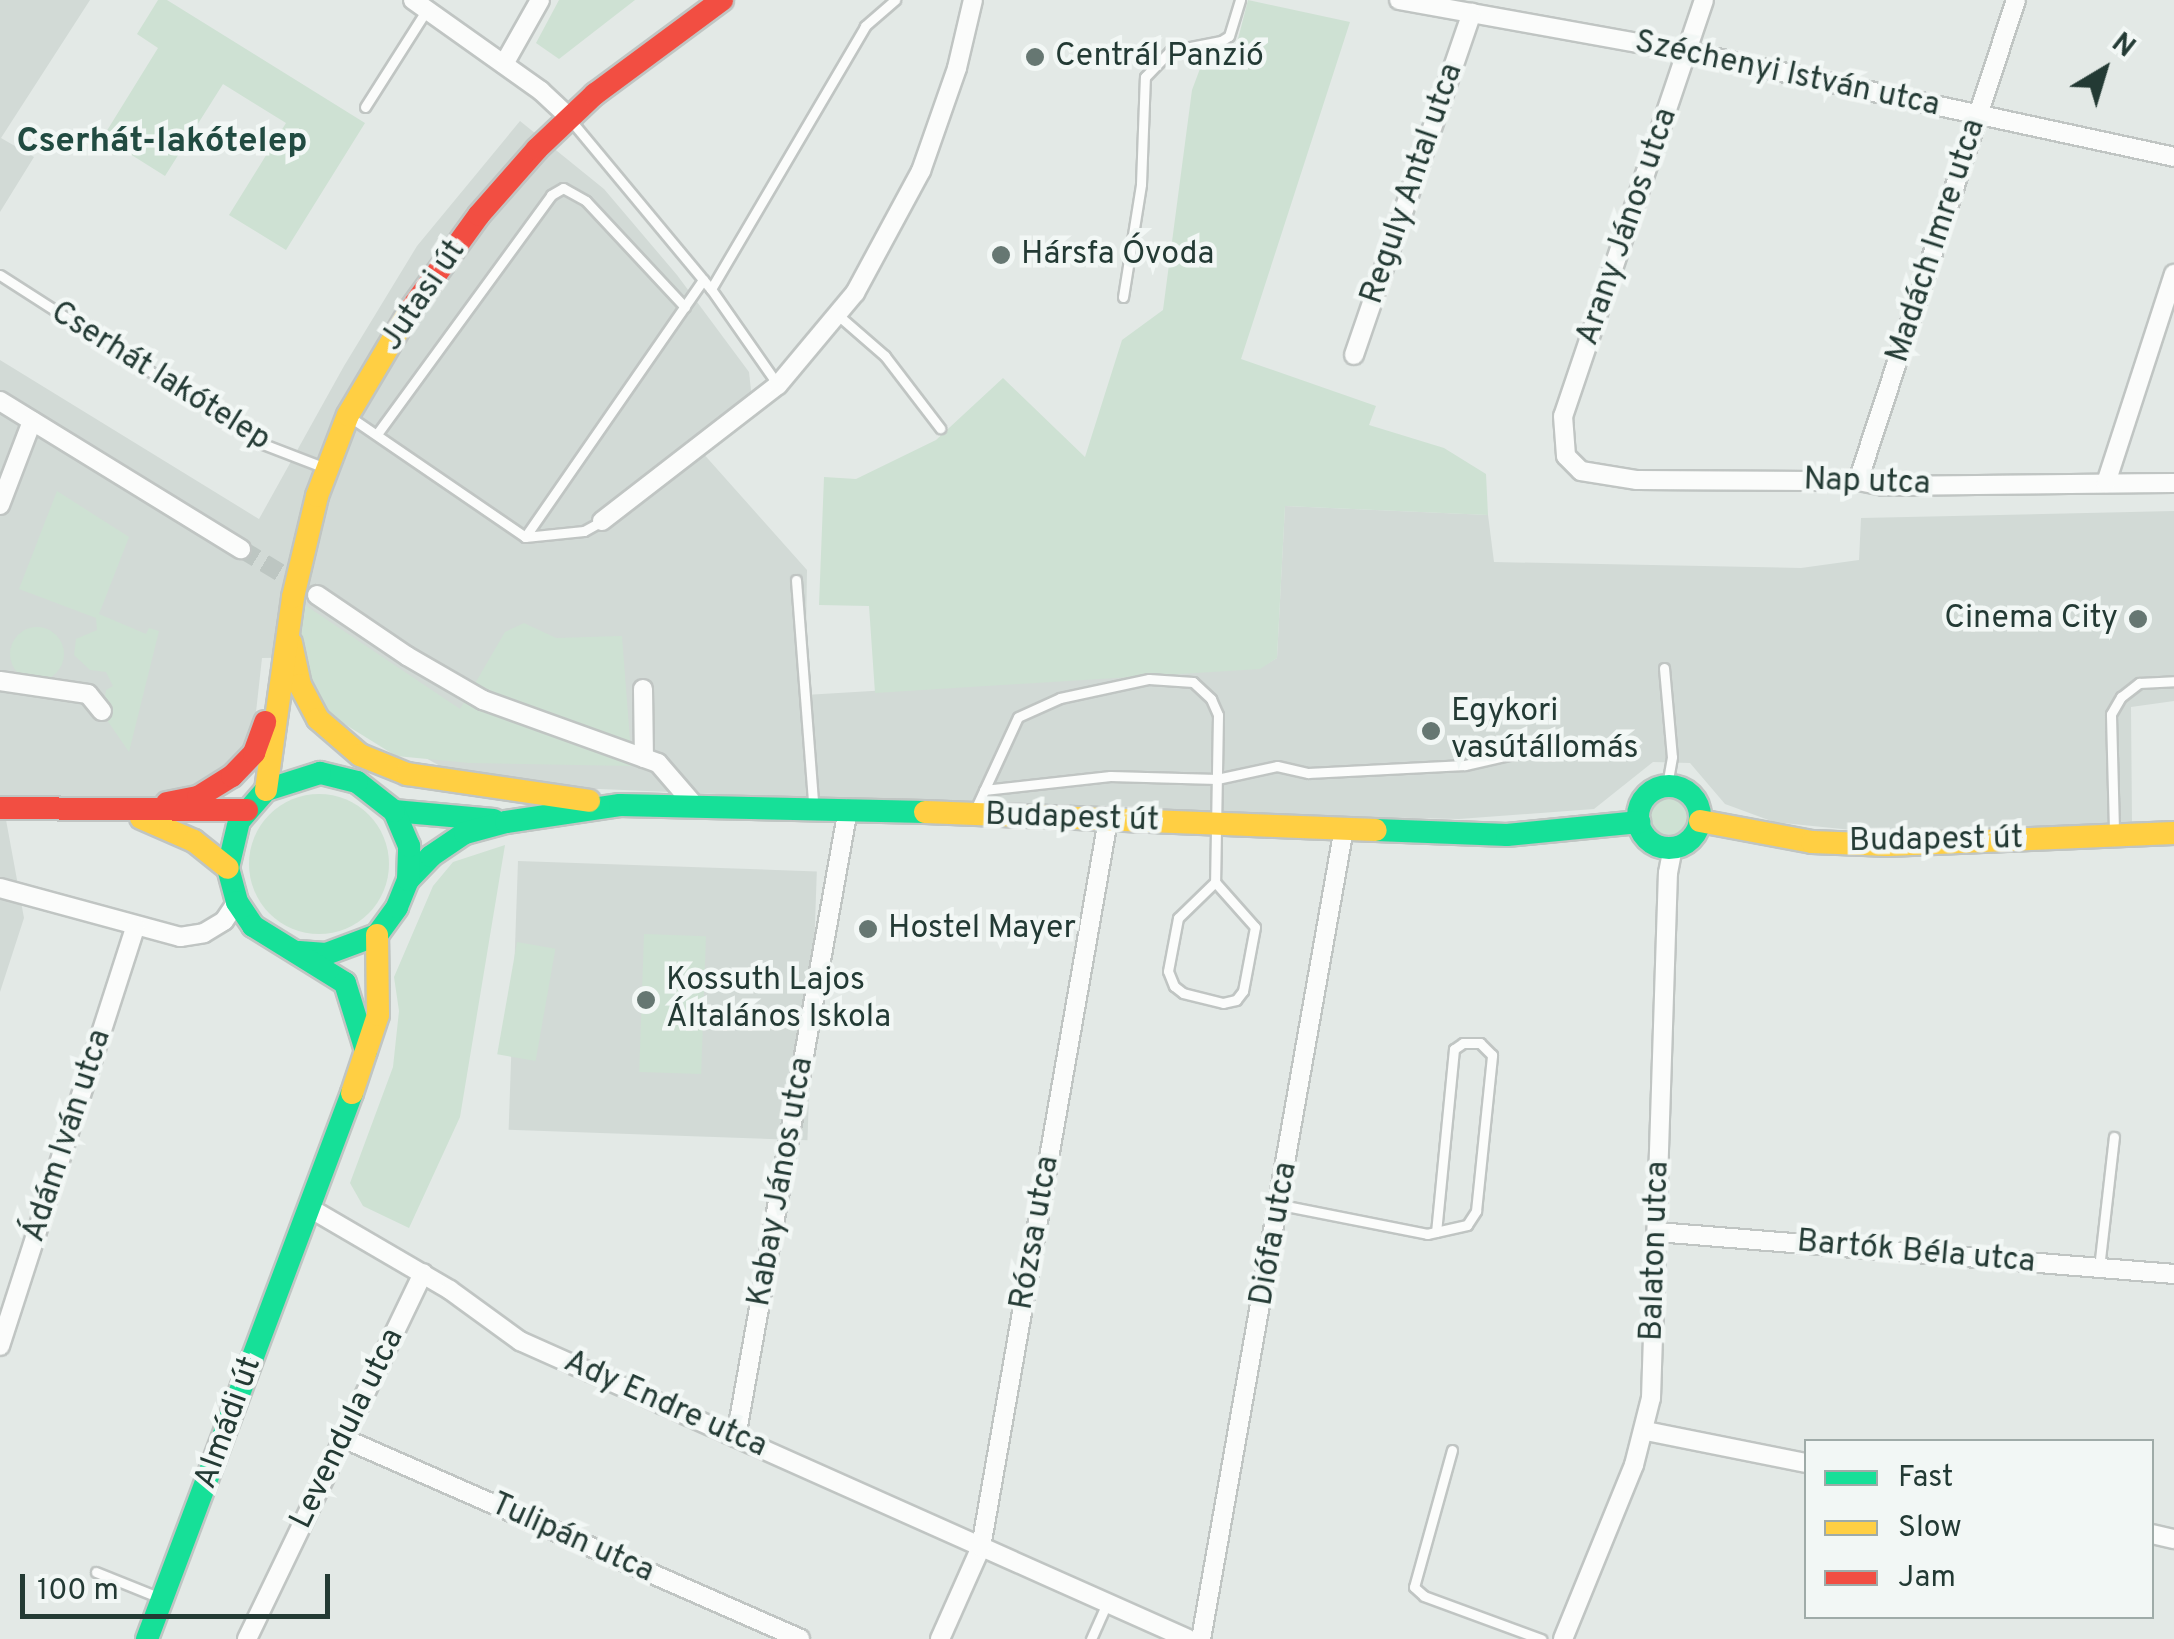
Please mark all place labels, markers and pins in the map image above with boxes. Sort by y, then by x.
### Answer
place label: Centrál Panzió [1055,38,1264,76]
marker: Centrál Panzió [1024,46,1046,68]
place label: Hársfa Óvoda [1021,236,1214,274]
marker: Hársfa Óvoda [990,244,1012,266]
place label: Cinema City [1944,600,2118,638]
marker: Cinema City [2127,608,2149,630]
place label: Egykori vasútállomás [1451,694,1639,769]
marker: Egykori vasútállomás [1420,720,1442,742]
place label: Hostel Mayer [888,910,1076,948]
marker: Hostel Mayer [857,918,879,940]
place label: Kossuth Lajos Általános Iskola [666,963,891,1038]
marker: Kossuth Lajos Általános Iskola [635,989,657,1011]

